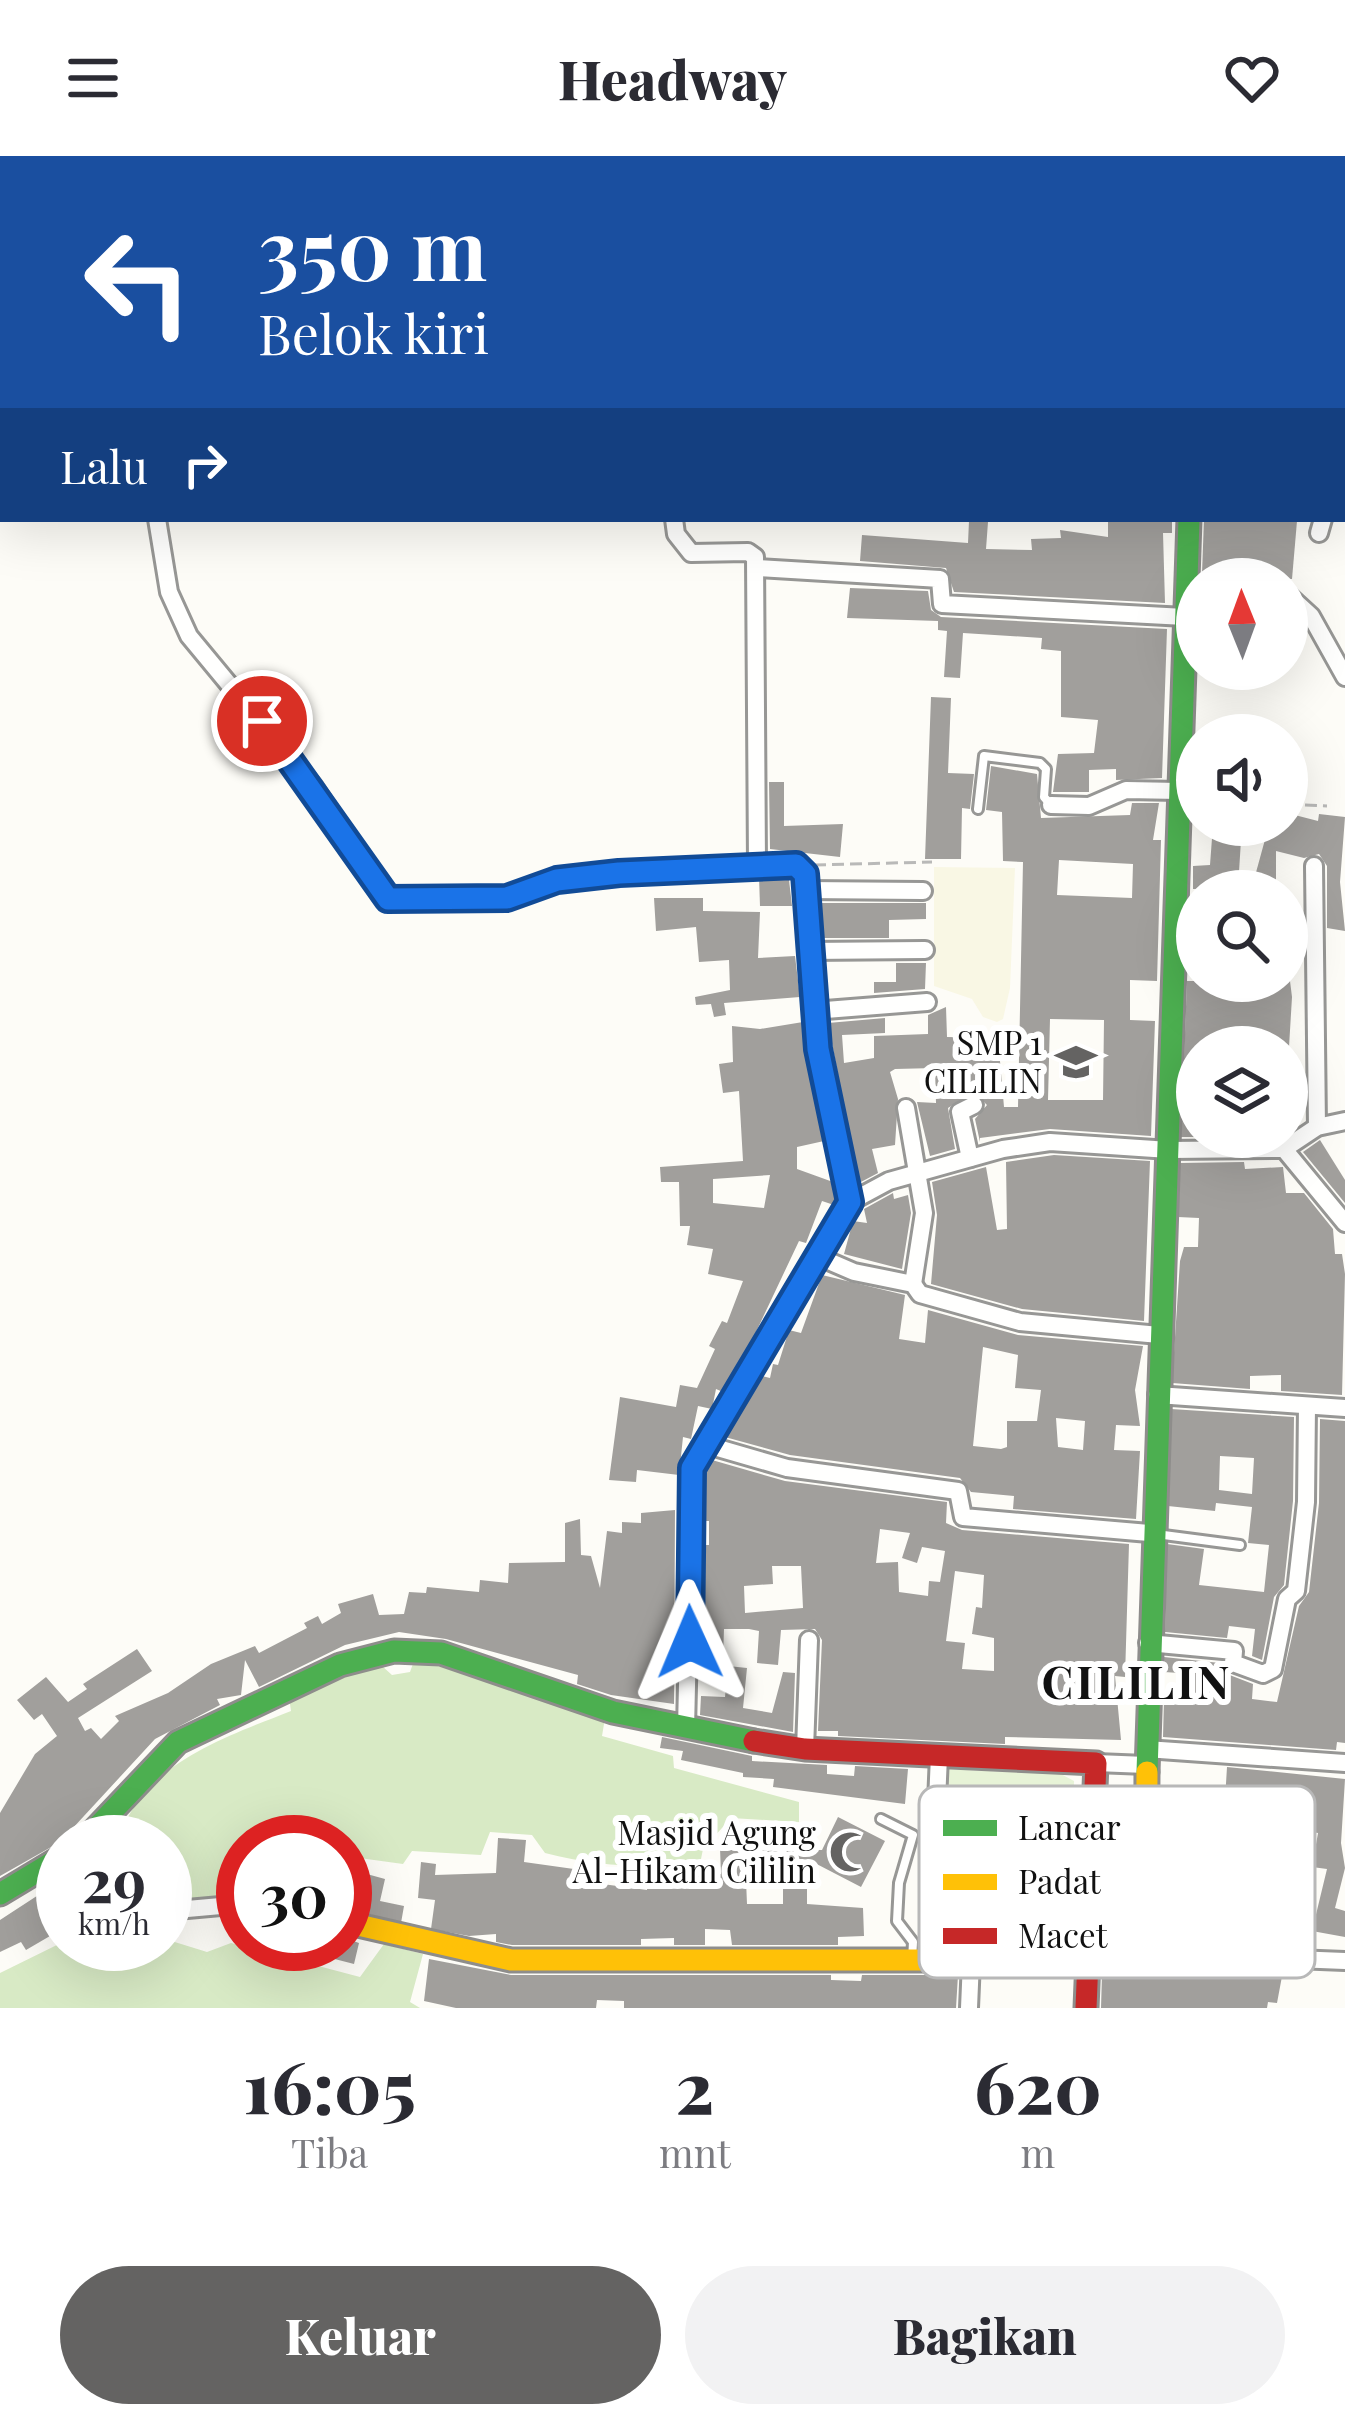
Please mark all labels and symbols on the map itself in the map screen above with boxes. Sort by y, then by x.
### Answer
north arrow [1176,558,1308,690]
pin [211,670,313,772]
place label: SMP 1 CILILIN [924,1019,1042,1101]
school or university icon: SMP 1 CILILIN [1053,1039,1099,1085]
position arrow [627,1579,753,1705]
district label: CILILIN [1042,1650,1232,1710]
legend [919,1786,1315,1978]
text: Lancar [1018,1804,1121,1848]
place label: Masjid Agung Al-Hikam Cililin [572,1809,817,1891]
speed limit sign: 30 [216,1815,372,1971]
mosque icon: Masjid Agung Al-Hikam Cililin [827,1829,873,1875]
text: Padat [1018,1858,1102,1902]
text: Macet [1018,1912,1109,1956]

